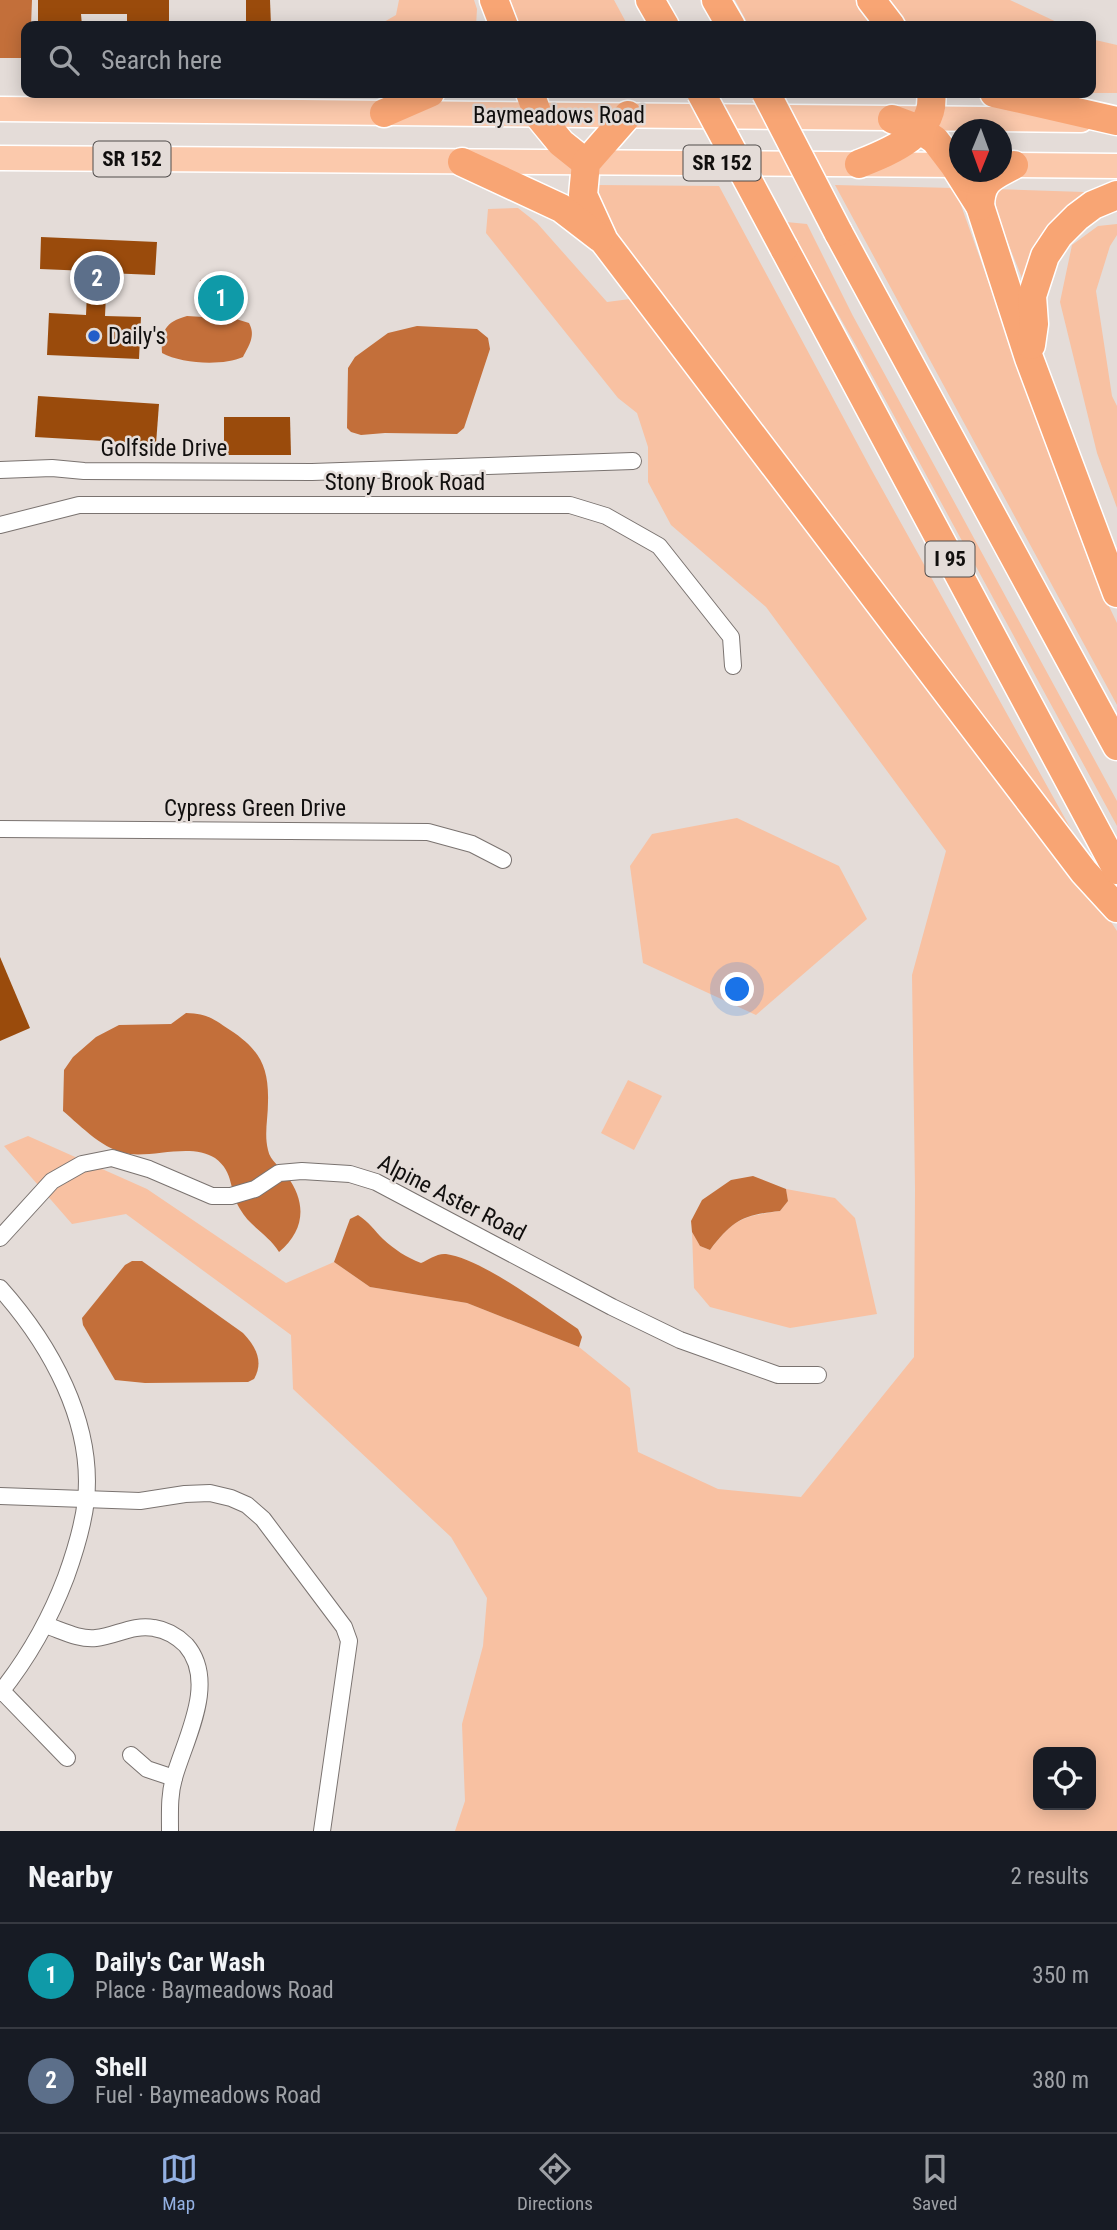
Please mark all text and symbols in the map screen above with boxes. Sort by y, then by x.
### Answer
search box [21,21,1096,98]
icon: search [45,41,83,79]
text: Search here [101,45,222,75]
street label: Baymeadows Road [473,102,645,129]
north arrow [949,119,1012,182]
road number: SR 152 [94,142,170,176]
road number: SR 152 [684,146,760,180]
pin: 2 [74,252,120,304]
pin: 1 [198,272,244,324]
place label: Daily's [108,323,166,350]
marker: Daily's [86,328,102,344]
street label: Golfside Drive [101,435,227,462]
street label: Stony Brook Road [325,469,485,496]
road number: I 95 [926,542,974,576]
street label: Cypress Green Drive [164,795,346,822]
your location [720,972,754,1006]
street label: Alpine Aster Road [374,1149,530,1247]
map controls [1033,1747,1096,1810]
button: locate [1033,1747,1096,1810]
text: Nearby [28,1859,113,1894]
text: 2 results [1011,1863,1089,1890]
text: Daily's Car Wash [95,1947,265,1977]
text: 1 [45,1962,57,1989]
text: 350 m [1032,1962,1089,1989]
text: Place · Baymeadows Road [95,1977,334,2004]
text: Shell [95,2052,147,2082]
text: 2 [45,2067,57,2094]
text: 380 m [1032,2067,1089,2094]
text: Fuel · Baymeadows Road [95,2082,321,2109]
tab: Map [160,2150,198,2215]
tab: Directions [517,2150,593,2215]
tab: Saved [912,2150,957,2215]

